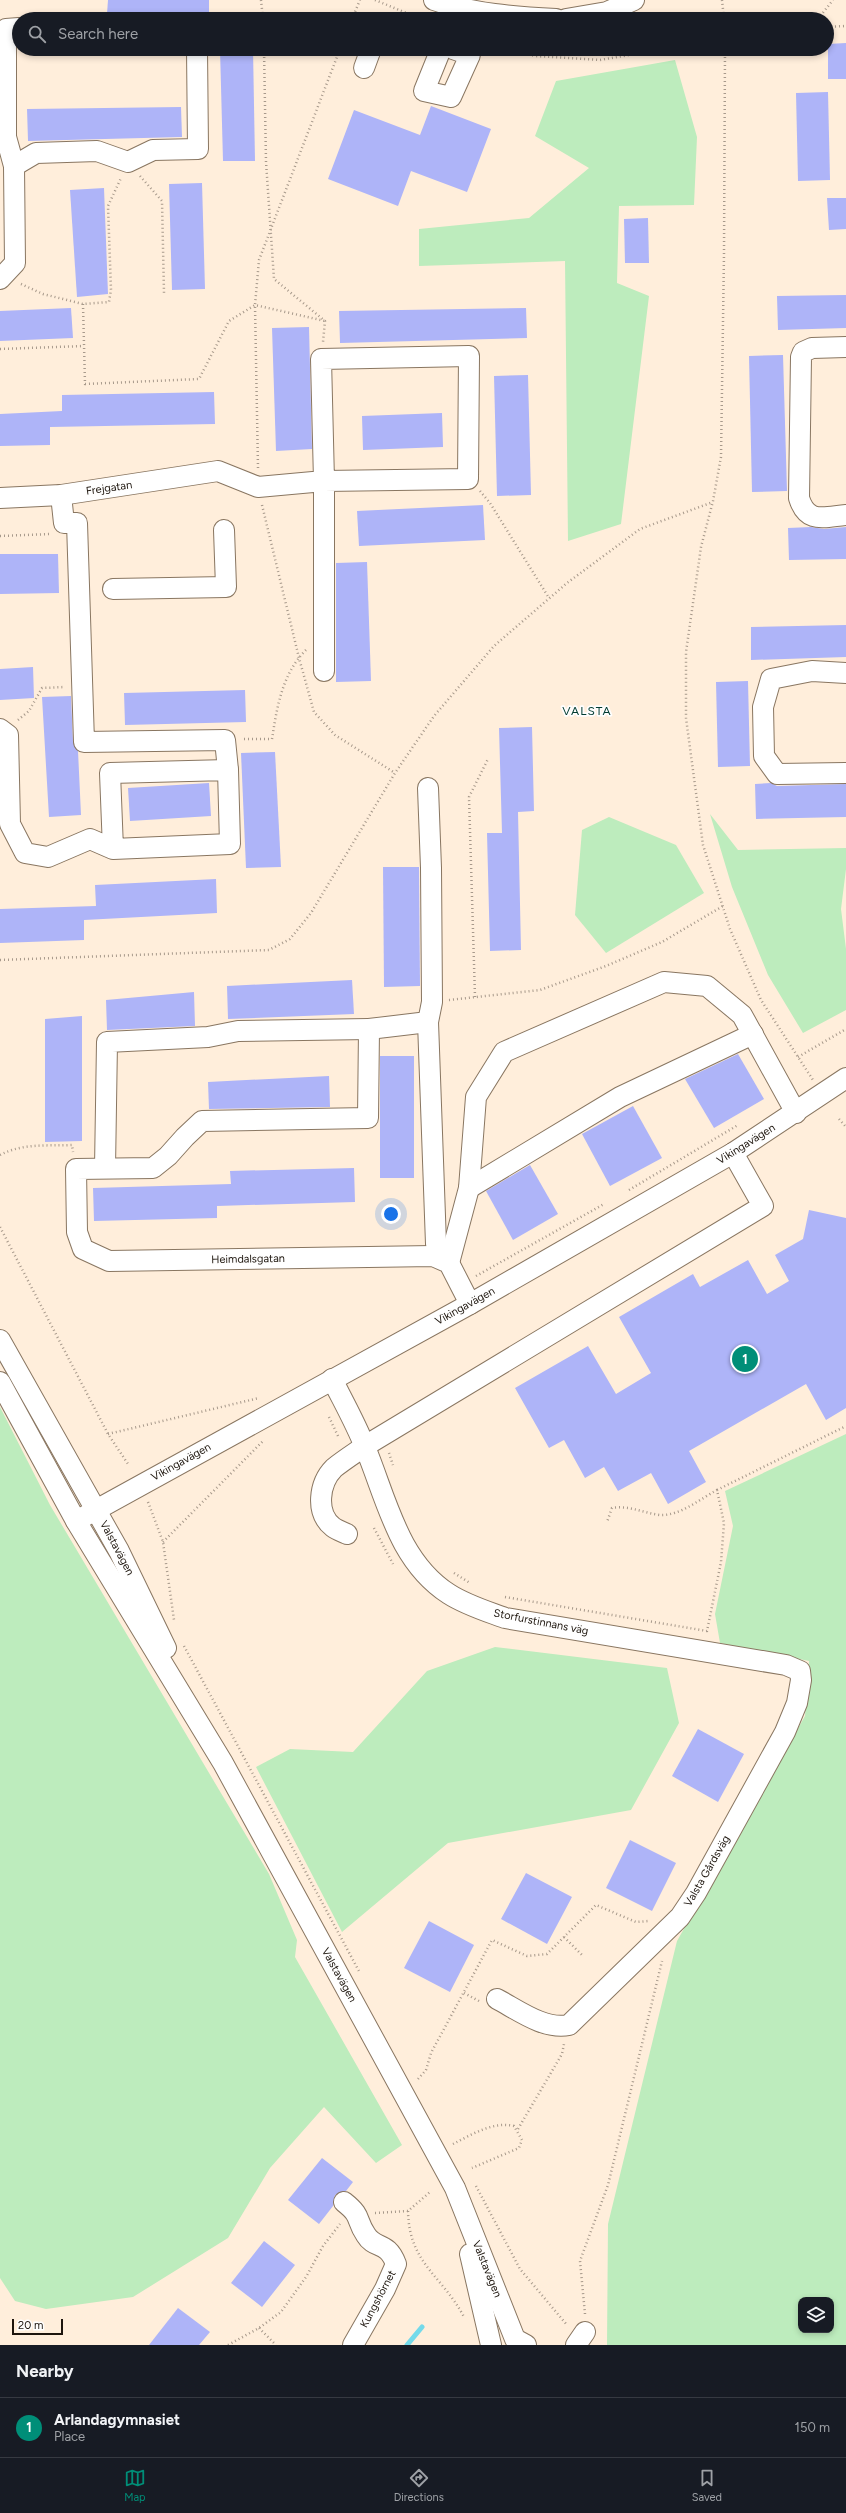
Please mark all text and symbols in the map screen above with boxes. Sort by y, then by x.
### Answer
search box [12,12,834,56]
icon: search [26,23,48,45]
text: Search here [58,25,138,43]
street label: Frejgatan [85,478,133,498]
district label: VALSTA [562,704,612,718]
street label: Vikingavägen [715,1121,777,1167]
your location [381,1204,401,1224]
street label: Heimdalsgatan [211,1252,285,1266]
street label: Vikingavägen [433,1284,497,1328]
pin: 1 [732,1344,758,1374]
street label: Vikingavägen [149,1440,213,1484]
street label: Valstavägen [97,1518,137,1578]
street label: Storfurstinnans väg [492,1606,590,1638]
street label: Valsta Gårdsväg [681,1833,733,1909]
street label: Valstavägen [319,1946,359,2004]
street label: Valstavägen [470,2239,504,2299]
street label: Kungshörnet [357,2268,399,2330]
map controls [798,2297,834,2333]
button: layers [798,2297,834,2333]
scale bar [12,2317,63,2336]
text: 20 m [18,2319,43,2332]
text: Nearby [16,2361,74,2381]
text: Arlandagymnasiet [54,2411,180,2429]
text: 1 [26,2420,32,2435]
text: 150 m [795,2420,830,2435]
text: Place [54,2429,85,2444]
tab: Map [124,2467,146,2504]
tab: Directions [394,2467,444,2504]
tab: Saved [692,2467,722,2504]

